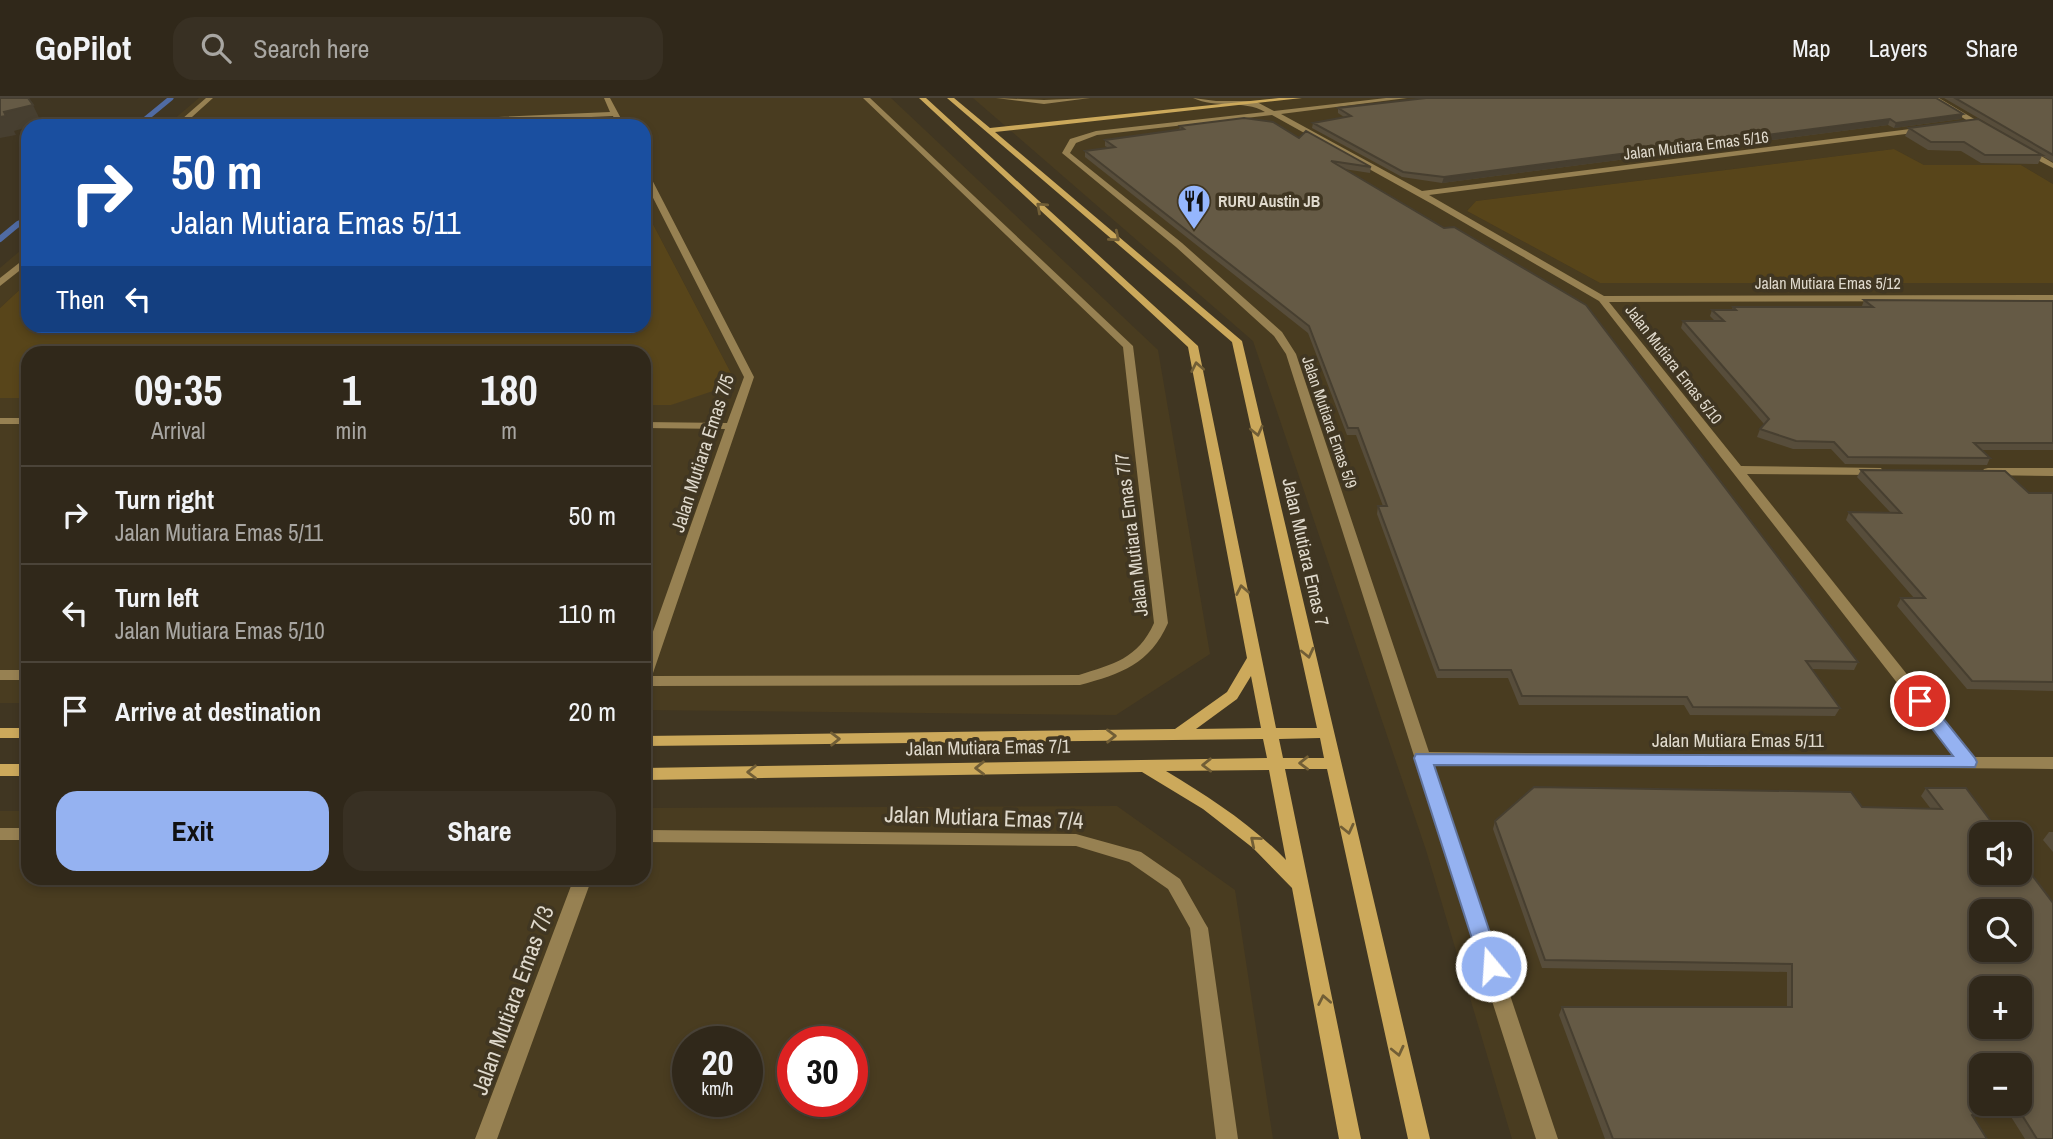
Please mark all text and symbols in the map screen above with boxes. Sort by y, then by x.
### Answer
search box [173,17,663,80]
text: GoPilot [35,26,131,70]
icon: search [197,29,235,67]
text: Search here [253,31,369,66]
text: Map [1792,32,1830,64]
text: Layers [1868,32,1927,64]
text: Share [1965,32,2018,64]
street label: Jalan Mutiara Emas 5/16 [1622,125,1770,165]
text: 50 m [171,138,263,204]
icon: right [56,147,147,238]
restaurant icon: RURU Austin JB [1175,182,1213,231]
place label: RURU Austin JB [1218,190,1320,212]
text: Jalan Mutiara Emas 5/11 [171,201,461,244]
one-way arrow [1036,202,1049,215]
one-way arrow [1106,229,1119,241]
street label: Jalan Mutiara Emas 5/12 [1755,272,1901,294]
icon: left [119,280,157,318]
text: Then [56,282,105,317]
street label: Jalan Mutiara Emas 5/10 [1620,300,1728,428]
street label: Jalan Mutiara Emas 5/9 [1297,353,1363,491]
one-way arrow [1191,361,1206,373]
text: 09:35 [134,362,222,418]
text: 1 [342,362,361,418]
text: 180 [480,362,538,418]
street label: Jalan Mutiara Emas 7/5 [664,370,740,535]
text: Arrival [151,415,206,446]
text: min [336,415,367,446]
text: m [501,415,517,446]
one-way arrow [1249,425,1263,437]
street label: Jalan Mutiara Emas 7/7 [1108,451,1154,618]
street label: Jalan Mutiara Emas 7 [1276,475,1336,629]
text: Turn right [115,482,214,517]
icon: right [56,496,94,534]
text: 50 m [569,498,616,533]
text: Jalan Mutiara Emas 5/11 [115,517,323,548]
text: Turn left [115,580,199,615]
one-way arrow [1235,584,1250,596]
icon: left [56,594,94,632]
text: 110 m [558,596,616,631]
text: Jalan Mutiara Emas 5/10 [115,615,325,646]
one-way arrow [1300,647,1314,659]
pin [1890,671,1950,731]
icon: arrive [1901,682,1939,720]
icon: arrive [56,692,94,730]
text: Arrive at destination [115,694,321,729]
text: 20 m [569,694,616,729]
street label: Jalan Mutiara Emas 5/11 [1652,727,1824,753]
one-way arrow [1106,728,1117,744]
one-way arrow [829,731,840,746]
street label: Jalan Mutiara Emas 7/1 [906,733,1071,761]
one-way arrow [1298,755,1309,771]
one-way arrow [1202,757,1212,773]
one-way arrow [974,761,985,776]
one-way arrow [747,764,757,780]
button: Exit [56,791,329,871]
button: Share [343,791,616,871]
street label: Jalan Mutiara Emas 7/4 [884,798,1085,836]
map controls [1969,822,2032,1116]
button: sound [1969,822,2032,885]
one-way arrow [1340,823,1354,835]
one-way arrow [1250,837,1263,849]
button: search [1969,899,2032,962]
street label: Jalan Mutiara Emas 7/3 [463,901,561,1099]
position arrow [1454,929,1528,1003]
button: + [1969,976,2032,1039]
one-way arrow [1317,994,1332,1006]
speed limit sign: 30 [777,1026,868,1117]
text: 20 [702,1039,733,1086]
one-way arrow [1390,1045,1405,1057]
button: − [1969,1053,2032,1116]
text: km/h [702,1076,734,1101]

